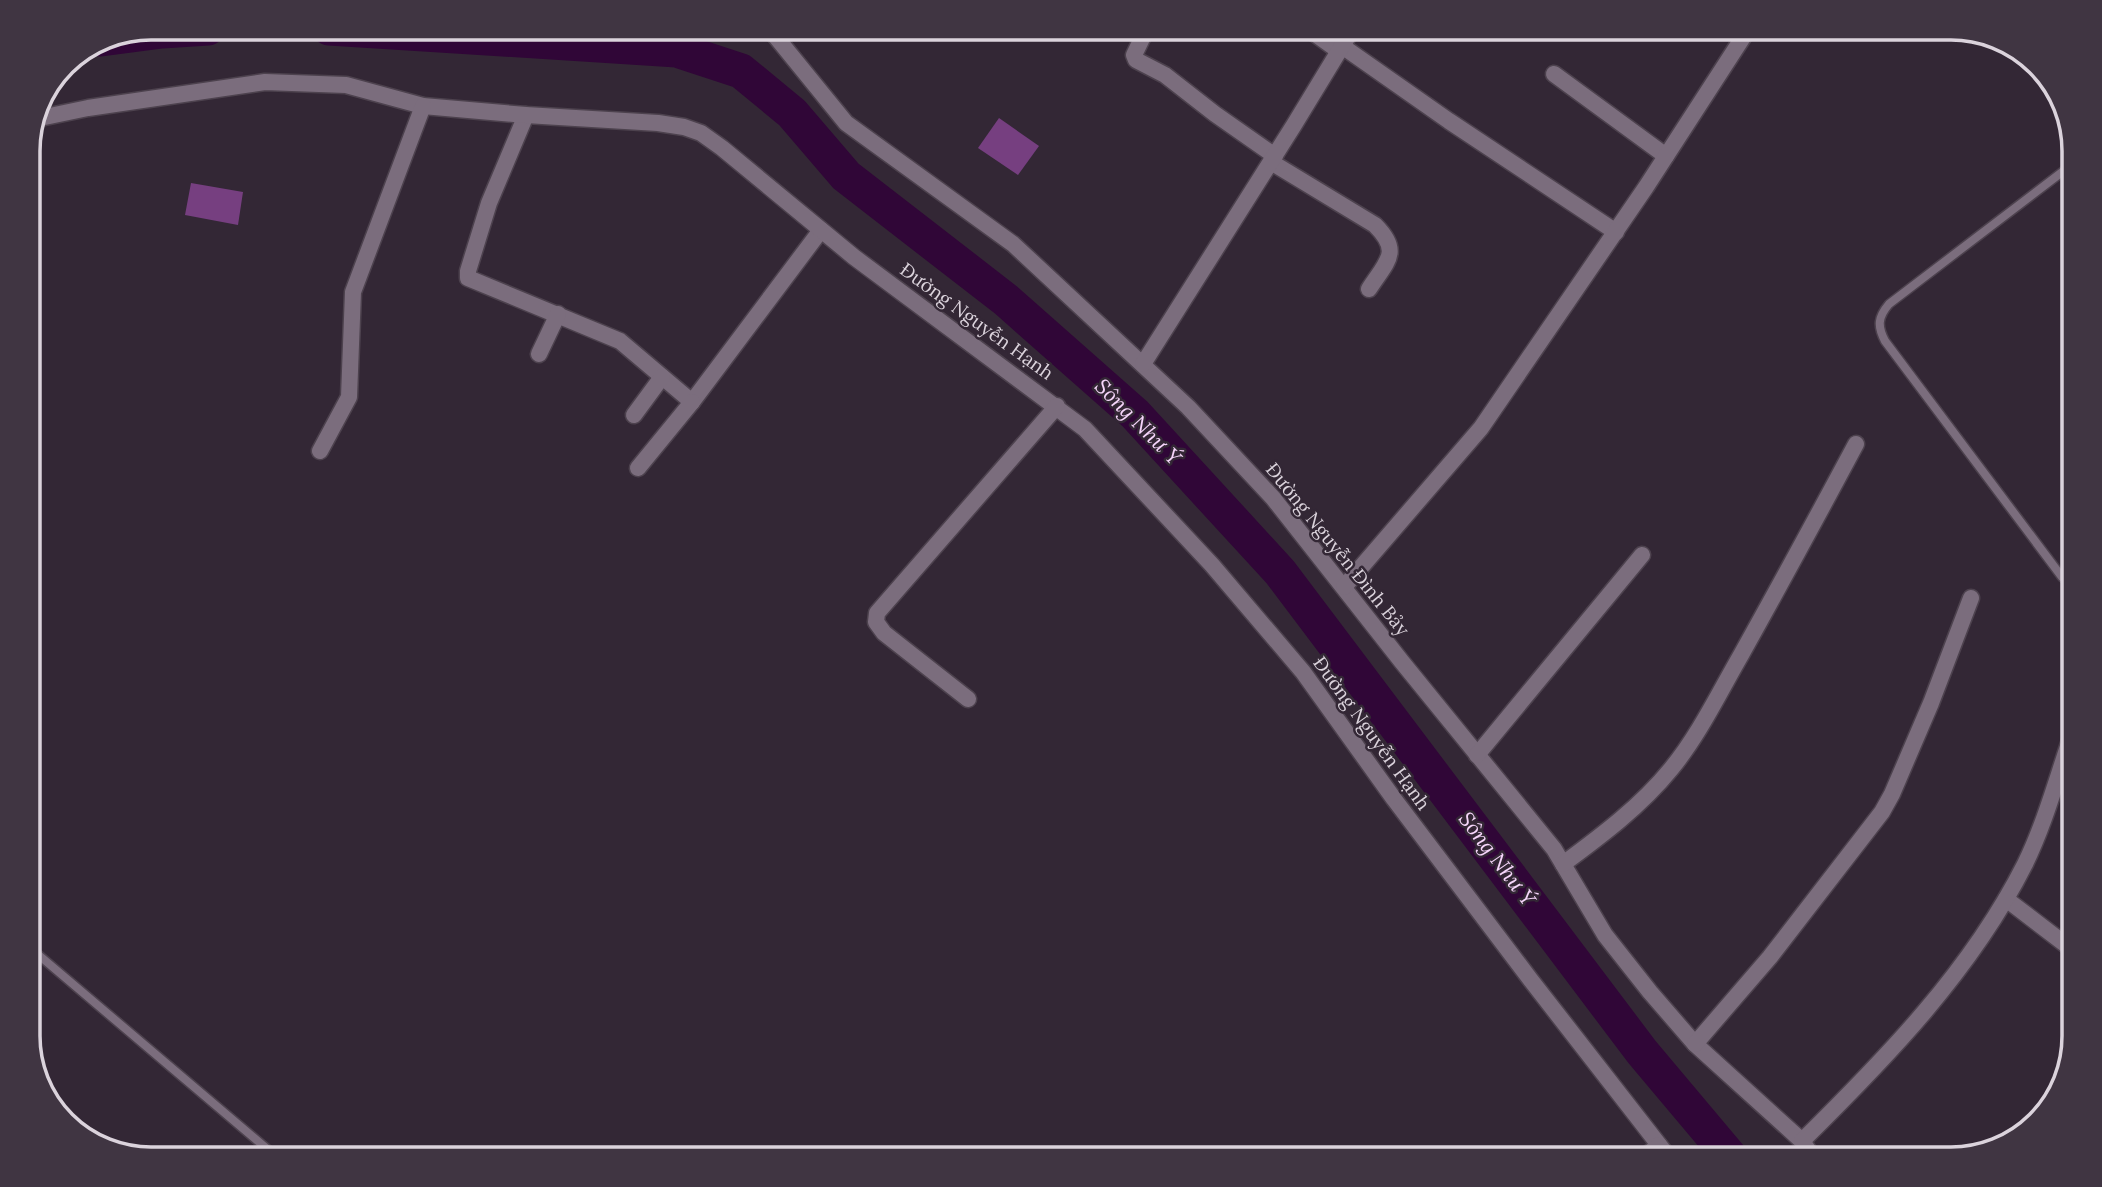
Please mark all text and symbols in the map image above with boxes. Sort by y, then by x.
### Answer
street label: Đường Nguyễn Hạnh [895,257,1059,385]
water label: Sông Như Ý [1089,373,1188,472]
street label: Đường Nguyễn Đình Bảy [1261,458,1415,640]
street label: Đường Nguyễn Hạnh [1308,651,1436,815]
water label: Sông Như Ý [1453,806,1543,913]

